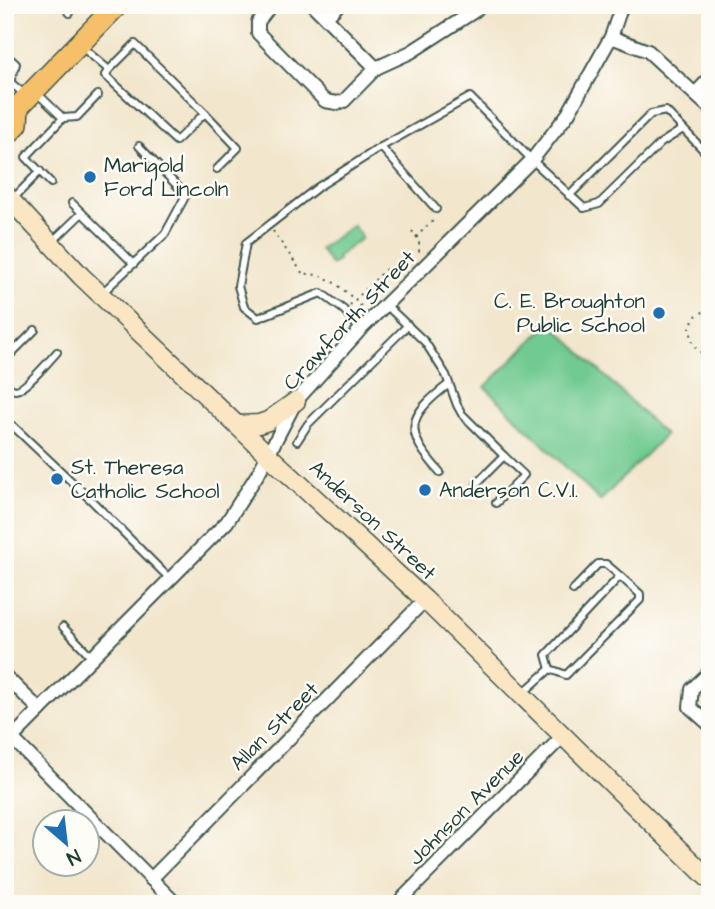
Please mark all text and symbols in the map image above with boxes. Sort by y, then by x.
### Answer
place label: Marigold Ford Lincoln [104,151,228,204]
marker: Marigold Ford Lincoln [82,169,98,185]
street label: Crawforth Street [277,244,422,397]
place label: C. E. Broughton Public School [494,287,645,340]
marker: C. E. Broughton Public School [651,305,667,321]
place label: St. Theresa Catholic School [71,453,220,506]
street label: Anderson Street [303,454,443,587]
marker: St. Theresa Catholic School [49,471,65,487]
place label: Anderson C.V.I. [439,476,578,505]
marker: Anderson C.V.I. [417,482,433,498]
street label: Allan Street [224,675,325,777]
street label: Johnson Avenue [402,743,531,872]
north arrow [32,808,102,878]
text: N [62,842,85,871]

